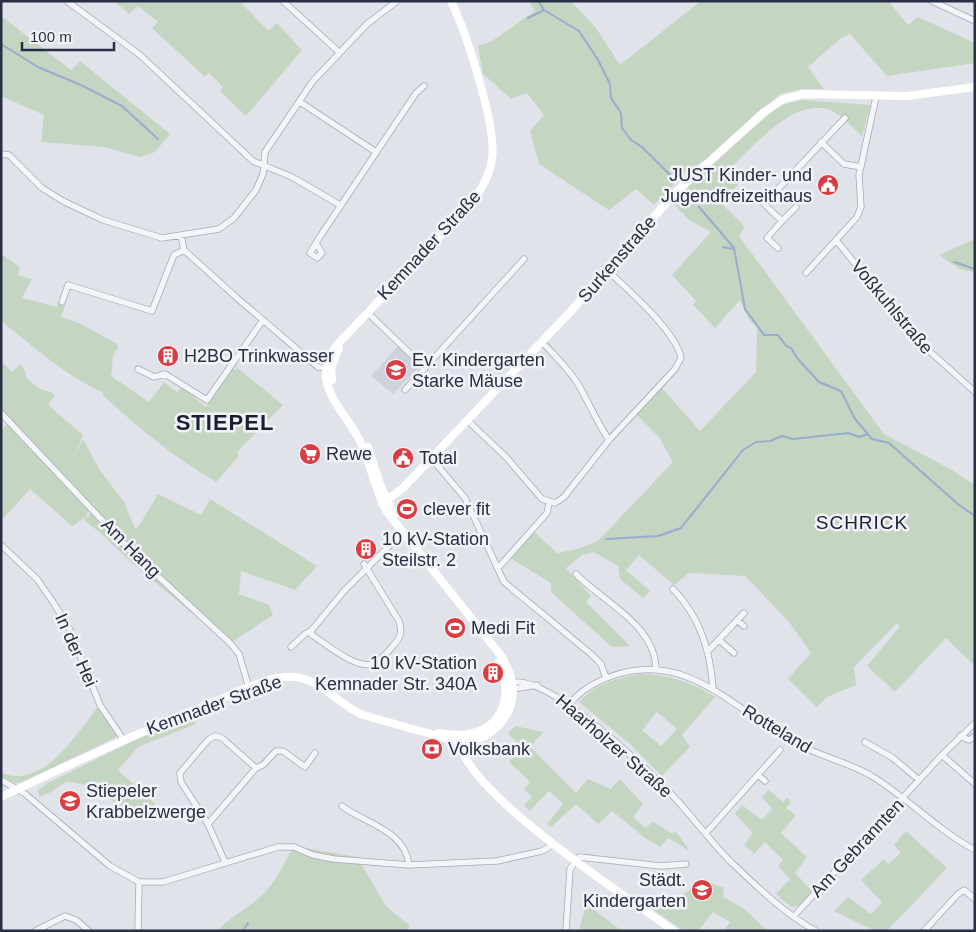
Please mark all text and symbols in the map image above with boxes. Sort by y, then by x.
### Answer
scale bar [22,20,115,52]
text: 100 m [30,28,72,45]
place label: JUST Kinder- und Jugendfreizeithaus [661,165,812,206]
public building icon: JUST Kinder- und Jugendfreizeithaus [816,173,840,197]
street label: Kemnader Straße [373,186,485,304]
street label: Surkenstraße [574,212,660,306]
street label: Voßkuhlstraße [847,256,937,358]
building icon: H2BO Trinkwasser [156,344,180,368]
place label: H2BO Trinkwasser [184,346,334,366]
place label: Ev. Kindergarten Starke Mäuse [412,350,545,391]
school or university icon: Ev. Kindergarten Starke Mäuse [384,358,408,382]
district label: STIEPEL [176,410,274,435]
supermarket icon: Rewe [298,442,322,466]
place label: Rewe [326,444,372,464]
public building icon: Total [391,446,415,470]
place label: Total [419,448,457,468]
sports icon: clever fit [395,497,419,521]
place label: clever fit [423,499,490,519]
district label: SCHRICK [816,512,908,533]
street label: Am Hang [97,514,165,582]
place label: 10 kV-Station Steilstr. 2 [382,529,489,570]
building icon: 10 kV-Station Steilstr. 2 [354,537,378,561]
street label: In der Hei [51,610,101,690]
sports icon: Medi Fit [443,616,467,640]
place label: Medi Fit [471,618,535,638]
place label: 10 kV-Station Kemnader Str. 340A [315,653,477,694]
building icon: 10 kV-Station Kemnader Str. 340A [481,661,505,685]
street label: Kemnader Straße [144,671,284,739]
street label: Haarholzer Straße [552,690,676,802]
street label: Rotteland [739,701,815,757]
bank icon: Volksbank [420,737,444,761]
place label: Volksbank [448,739,531,759]
place label: Stiepeler Krabbelzwerge [86,781,206,822]
school or university icon: Stiepeler Krabbelzwerge [58,789,82,813]
street label: Am Gebrannten [806,795,908,901]
place label: Städt. Kindergarten [583,870,686,911]
school or university icon: Städt. Kindergarten [690,878,714,902]

